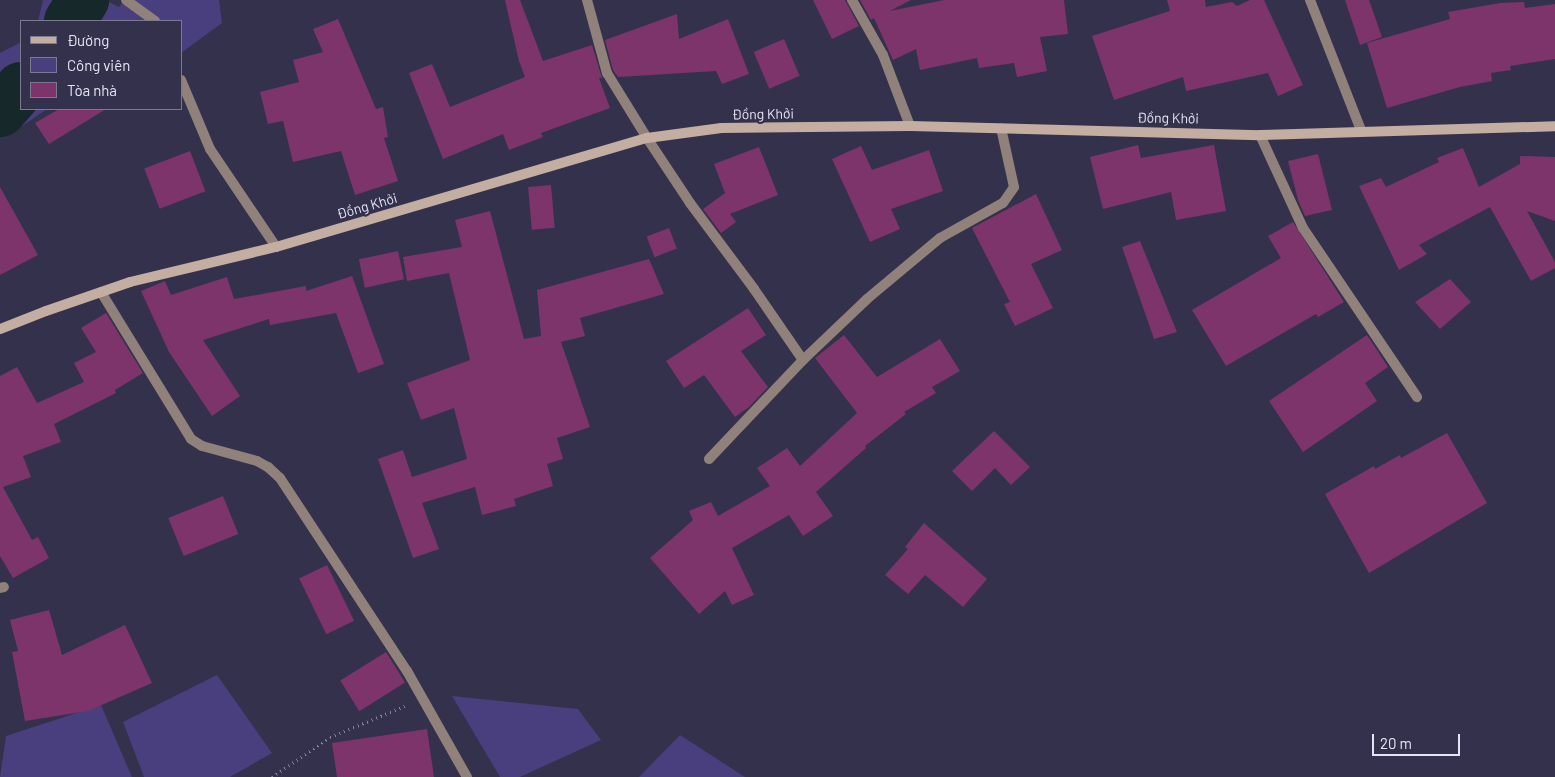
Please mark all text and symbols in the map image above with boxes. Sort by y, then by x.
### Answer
legend [20,20,182,110]
text: Đường [67,31,109,49]
text: Công viên [67,56,130,74]
text: Tòa nhà [67,81,117,99]
street label: Đồng Khởi [732,105,794,123]
street label: Đồng Khởi [1137,109,1199,127]
street label: Đồng Khởi [335,189,399,223]
scale bar [1375,724,1462,756]
text: 20 m [1380,734,1412,752]

